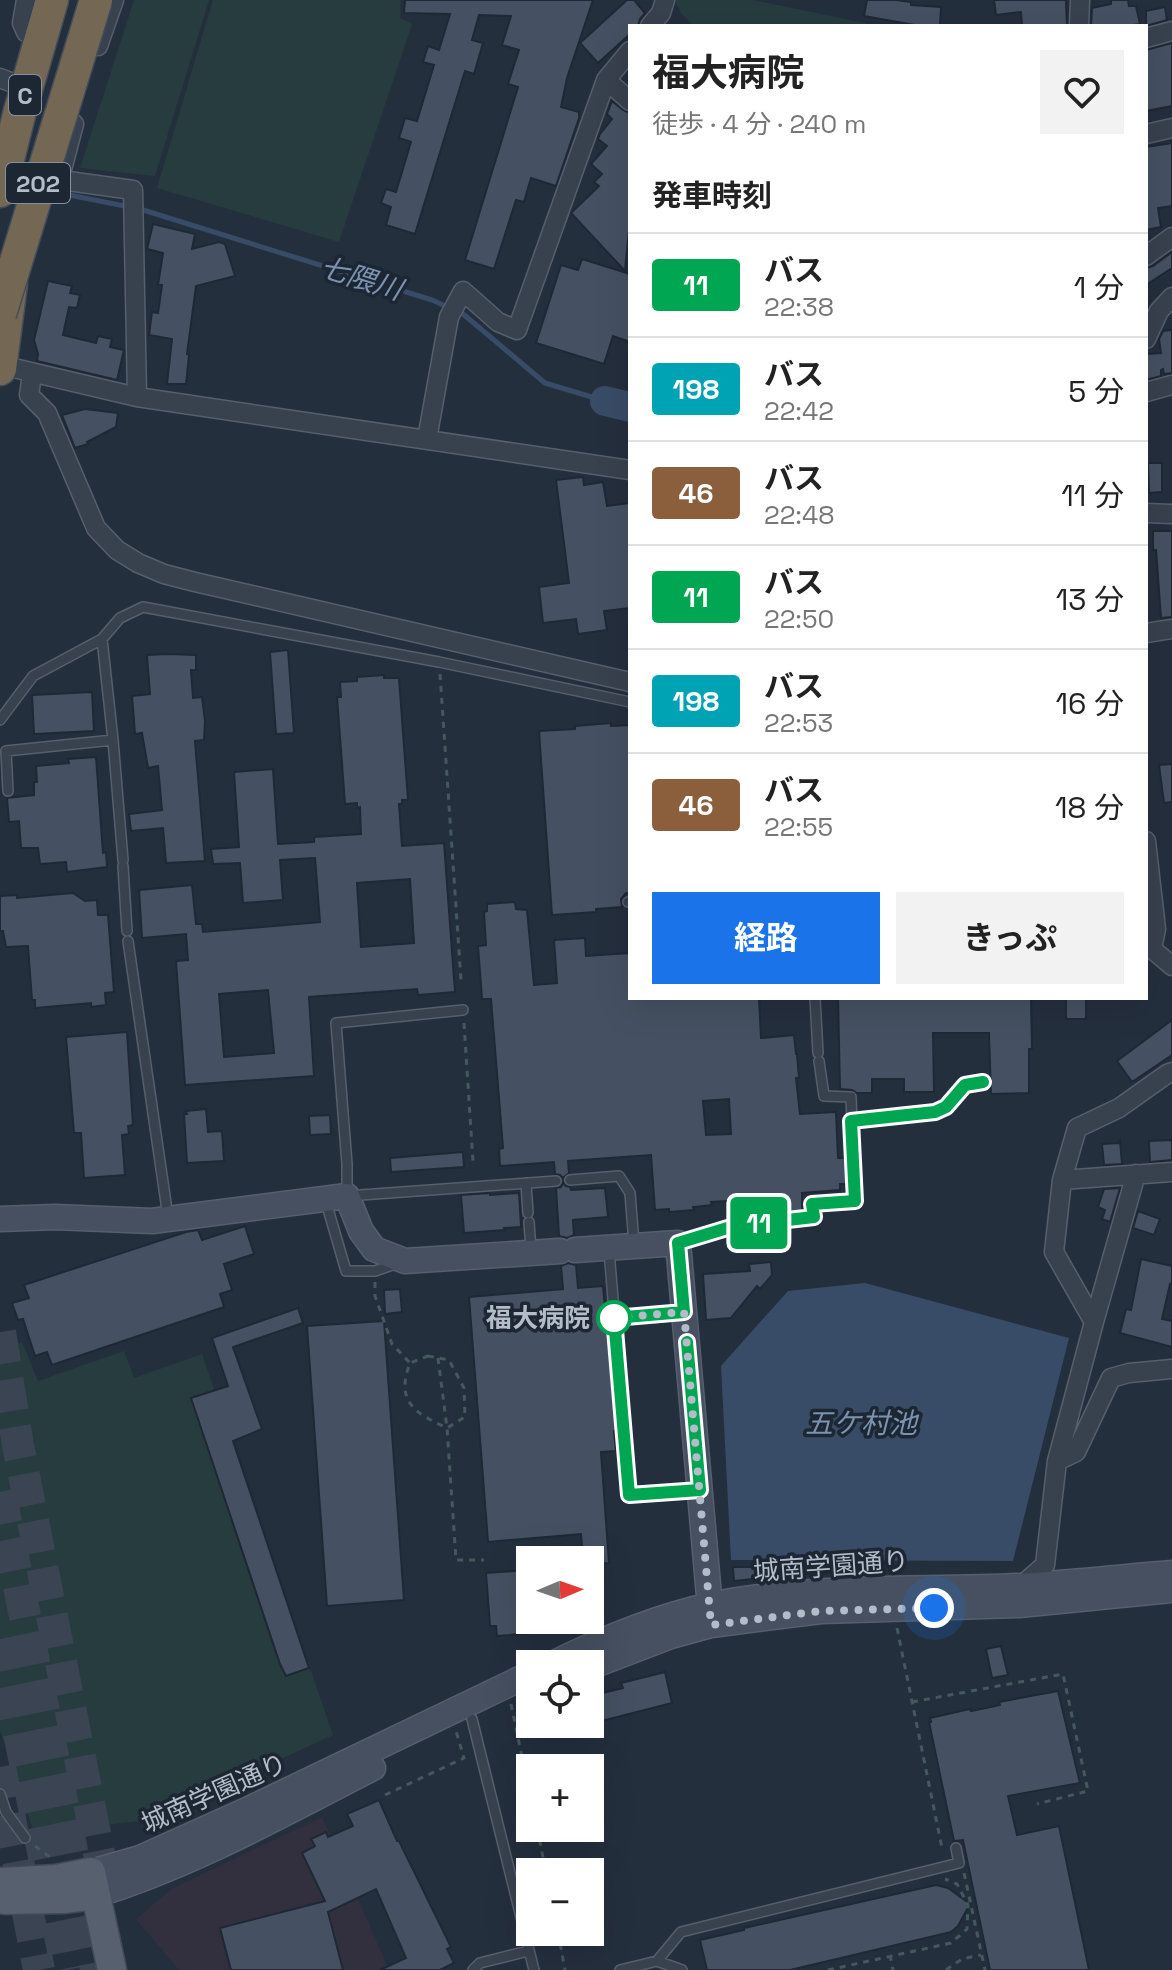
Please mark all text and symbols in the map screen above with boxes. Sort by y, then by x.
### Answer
text: 福大病院 [652,49,804,97]
button: heart [1040,50,1124,134]
road number: C [9,75,41,115]
text: 徒歩 · 4 分 · 240 m [652,107,866,141]
road number: 202 [6,163,70,203]
text: 発車時刻 [652,176,772,215]
water label: 七隈川 [316,249,409,308]
text: バス [764,251,824,290]
text: 11 [683,267,709,303]
text: 1 分 [1074,268,1124,307]
text: 22:38 [764,290,834,324]
text: バス [764,355,824,394]
text: 198 [673,371,719,407]
text: 5 分 [1068,372,1124,411]
text: 22:42 [764,394,834,428]
text: バス [764,459,824,498]
text: 46 [678,475,714,511]
text: 11 分 [1061,476,1124,515]
text: 22:48 [764,498,834,532]
text: バス [764,563,824,602]
text: 11 [683,579,709,615]
text: 13 分 [1056,580,1124,619]
text: 22:50 [764,602,834,636]
text: バス [764,667,824,706]
text: 198 [673,683,719,719]
text: 16 分 [1055,684,1124,723]
text: 22:53 [764,706,833,740]
text: バス [764,771,824,810]
text: 46 [678,787,714,823]
text: 18 分 [1055,788,1124,827]
text: 22:55 [764,810,833,844]
button: 経路 [652,892,880,984]
button: きっぷ [896,892,1124,984]
line badge: 11 [723,1197,795,1249]
text: 11 [746,1205,772,1241]
place label: 福大病院 [486,1301,590,1335]
marker: 福大病院 [597,1301,631,1335]
water label: 五ケ村池 [805,1405,920,1441]
street label: 城南学園通り [752,1544,910,1588]
north arrow [516,1546,604,1634]
map controls [516,1546,604,1946]
your location [914,1588,954,1628]
button: locate [516,1650,604,1738]
street label: 城南学園通り [136,1746,292,1840]
button: + [516,1754,604,1842]
button: − [516,1858,604,1946]

